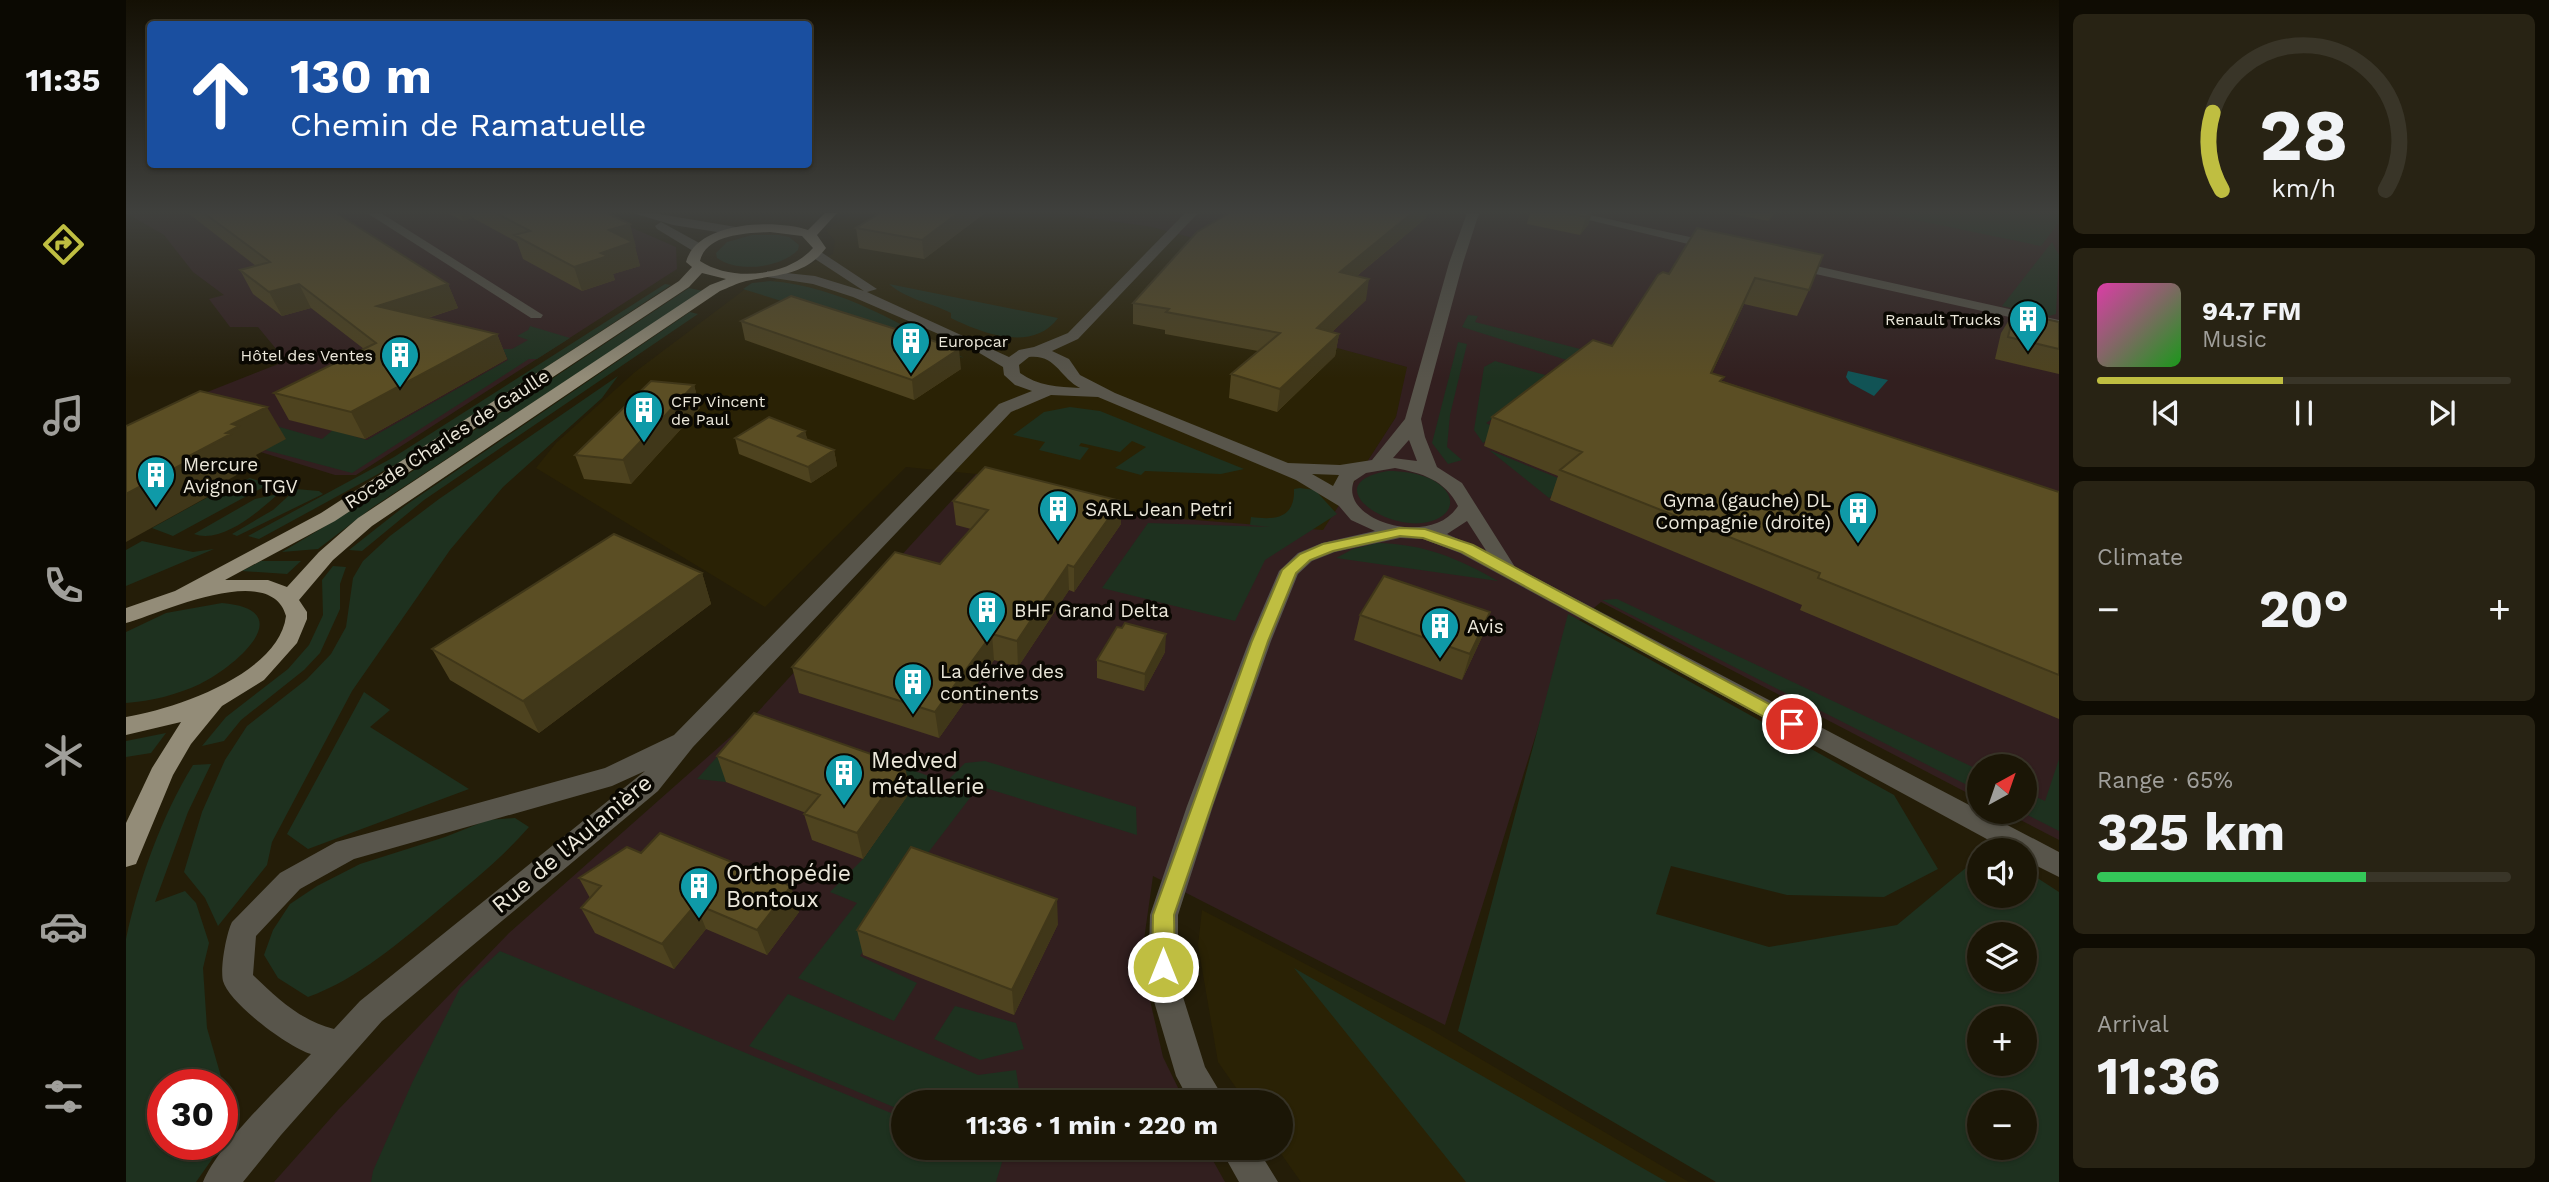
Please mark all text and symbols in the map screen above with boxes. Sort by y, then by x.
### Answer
text: 130 m [290,47,432,105]
icon: ahead [175,49,266,140]
text: 11:35 [26,61,100,99]
text: 28 [2259,92,2349,178]
text: Chemin de Ramatuelle [290,106,646,144]
text: km/h [2272,174,2336,203]
icon: directions [39,220,88,269]
text: 94.7 FM [2202,296,2302,326]
building icon: Renault Trucks [2007,298,2049,353]
place label: Renault Trucks [1885,310,2001,329]
building icon: Europcar [890,320,932,375]
text: Music [2202,326,2267,353]
place label: Europcar [938,332,1009,351]
building icon: Hôtel des Ventes [379,334,421,389]
place label: Hôtel des Ventes [241,346,373,365]
street label: Rocade Charles de Gaulle [340,364,554,514]
building icon: CFP Vincent de Paul [623,389,665,444]
icon: music [39,391,88,440]
place label: CFP Vincent de Paul [671,392,766,429]
icon: previous [2147,394,2185,432]
icon: pause [2285,394,2323,432]
icon: next [2423,394,2461,432]
place label: Mercure Avignon TGV [183,453,298,498]
building icon: Mercure Avignon TGV [135,454,177,509]
building icon: SARL Jean Petri [1037,488,1079,543]
place label: Gyma (gauche) DL Compagnie (droite) [1655,489,1831,534]
building icon: Gyma (gauche) DL Compagnie (droite) [1837,490,1879,545]
place label: SARL Jean Petri [1085,498,1232,521]
text: Climate [2097,544,2183,571]
icon: phone [39,561,88,610]
text: 20° [2259,579,2349,640]
text: − [2097,587,2120,631]
text: + [2488,587,2511,631]
building icon: BHF Grand Delta [966,589,1008,644]
place label: BHF Grand Delta [1014,599,1169,622]
building icon: Avis [1419,605,1461,660]
place label: Avis [1467,615,1504,638]
place label: La dérive des continents [940,660,1064,705]
building icon: La dérive des continents [892,661,934,716]
pin [1762,694,1822,754]
icon: arrive [1773,705,1811,743]
icon: climate [39,731,88,780]
place label: Medved métallerie [871,747,985,800]
building icon: Medved métallerie [823,752,865,807]
north arrow [1967,754,2037,824]
map controls [1967,754,2037,1160]
text: Range · 65% [2097,767,2233,794]
street label: Rue de l'Aulanière [487,769,657,919]
text: 325 km [2097,802,2285,863]
button: sound [1967,838,2037,908]
place label: Orthopédie Bontoux [726,860,851,913]
building icon: Orthopédie Bontoux [678,865,720,920]
icon: car [39,902,88,951]
button: layers [1967,922,2037,992]
position arrow [1126,930,1200,1004]
button: + [1967,1006,2037,1076]
text: Arrival [2097,1011,2169,1038]
text: 11:36 [2097,1046,2220,1107]
speed limit sign: 30 [147,1069,238,1160]
icon: filters [39,1072,88,1121]
button: − [1967,1090,2037,1160]
text: 11:36 · 1 min · 220 m [966,1110,1218,1140]

